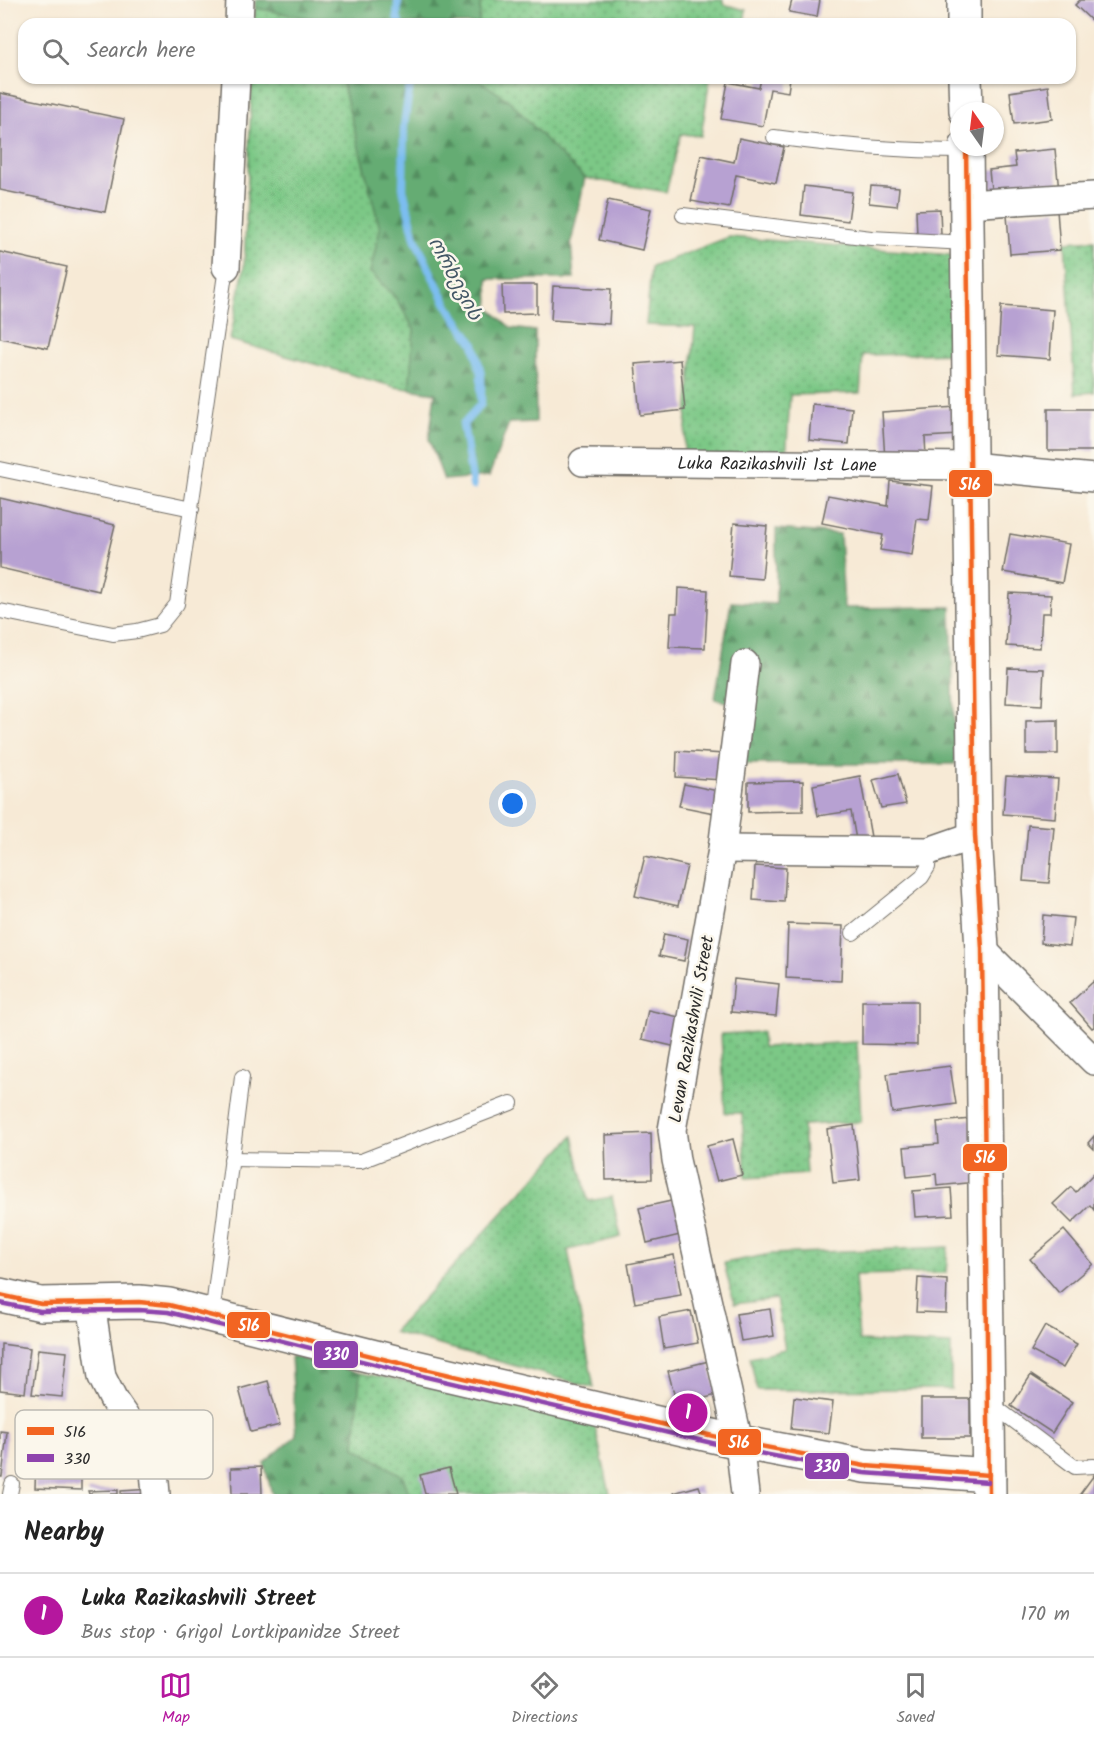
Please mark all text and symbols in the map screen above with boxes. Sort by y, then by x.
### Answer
search box [18,18,1076,84]
text: Search here [87,34,195,69]
icon: search [39,35,72,68]
north arrow [950,102,1004,156]
water label: ორხევის [419,231,490,327]
street label: Luka Razikashvili 1st Lane [677,450,877,481]
line badge: 516 [948,469,993,498]
text: 516 [958,473,981,498]
your location [498,789,527,818]
street label: Levan Razikashvili Street [662,932,723,1125]
line badge: 516 [962,1143,1008,1172]
text: 516 [973,1146,996,1171]
line badge: 516 [226,1311,271,1339]
text: 516 [237,1314,260,1339]
line badge: 330 [313,1340,359,1369]
text: 330 [322,1343,350,1368]
pin: 1 [668,1390,708,1436]
legend [15,1410,213,1479]
text: 516 [64,1420,87,1445]
line badge: 516 [717,1428,762,1456]
text: 516 [727,1431,750,1456]
text: 330 [64,1447,90,1472]
line badge: 330 [804,1452,850,1480]
text: 330 [813,1455,841,1480]
text: Nearby [24,1512,104,1554]
text: Luka Razikashvili Street [81,1582,316,1617]
text: 1 [40,1599,47,1631]
text: 170 m [1021,1599,1070,1631]
text: Bus stop · Grigol Lortkipanidze Street [81,1617,400,1649]
tab: Map [159,1669,192,1730]
tab: Directions [511,1669,578,1730]
tab: Saved [897,1669,935,1730]

